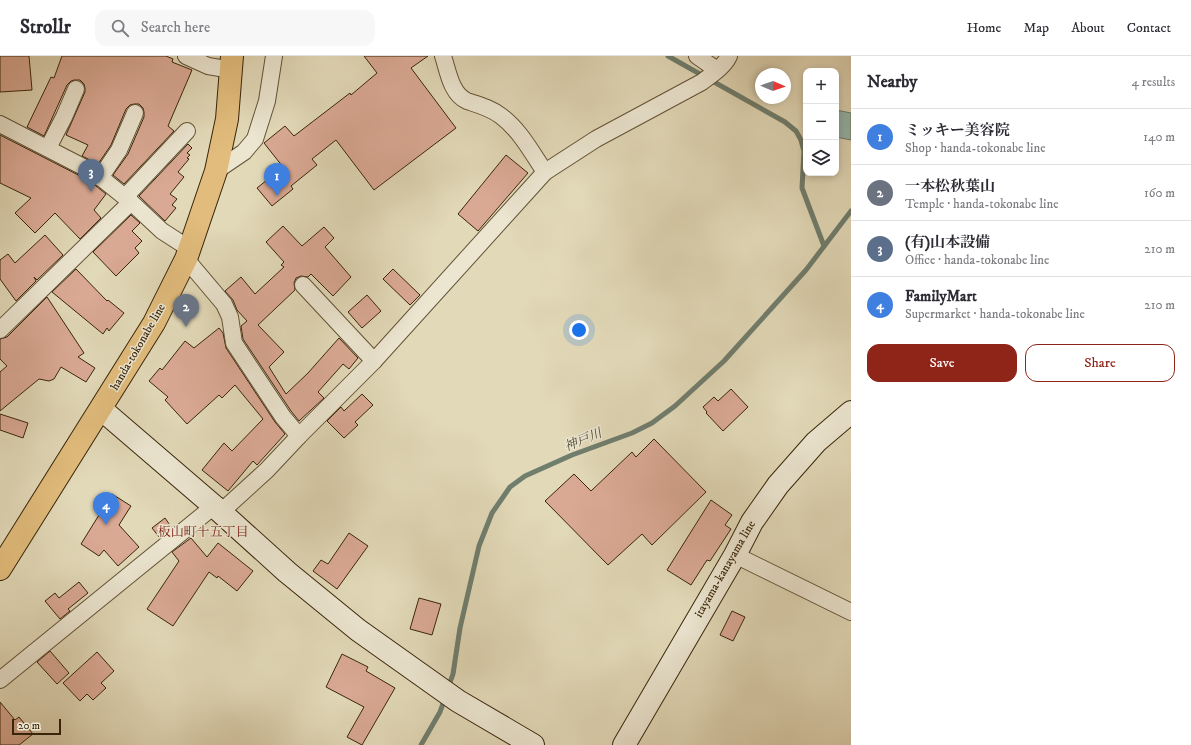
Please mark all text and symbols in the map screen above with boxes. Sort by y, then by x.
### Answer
search box [95,10,375,46]
text: Strollr [20,16,71,39]
icon: search [109,17,131,39]
text: Search here [141,18,210,37]
text: Home [967,19,1001,37]
text: Map [1023,19,1049,37]
text: About [1071,19,1105,37]
text: Contact [1127,19,1171,37]
north arrow [755,68,791,104]
map controls [803,68,839,176]
button: + [803,68,839,104]
text: Nearby [867,71,917,93]
text: 4 results [1132,74,1175,90]
button: − [803,104,839,140]
text: ミッキー美容院 [905,121,1010,140]
text: 1 [878,129,882,145]
text: 140 m [1143,129,1175,145]
button: layers [803,140,839,176]
text: Shop · handa-tokonabe line [905,140,1046,156]
pin: 3 [78,159,104,192]
pin: 1 [264,163,290,196]
text: 一本松秋葉山 [905,177,995,196]
text: 2 [877,185,883,201]
text: 160 m [1144,185,1175,201]
text: Temple · handa-tokonabe line [905,196,1059,212]
text: (有)山本設備 [905,233,990,252]
text: 3 [878,241,882,257]
text: 210 m [1144,241,1175,257]
text: Office · handa-tokonabe line [905,252,1049,268]
text: FamilyMart [905,287,977,306]
pin: 2 [173,294,199,327]
text: 4 [876,297,884,313]
text: 210 m [1144,297,1175,313]
street label: handa-tokonabe line [107,301,169,393]
text: Supermarket · handa-tokonabe line [905,306,1085,322]
your location [569,320,589,340]
button: Save [867,344,1017,382]
button: Share [1025,344,1175,382]
water label: 神戸川 [562,424,606,455]
pin: 4 [93,492,119,525]
street label: itayama-kanayama line [691,518,759,620]
district label: 板山町十五丁目 [157,524,249,540]
scale bar [12,717,61,736]
text: 20 m [18,719,40,733]

